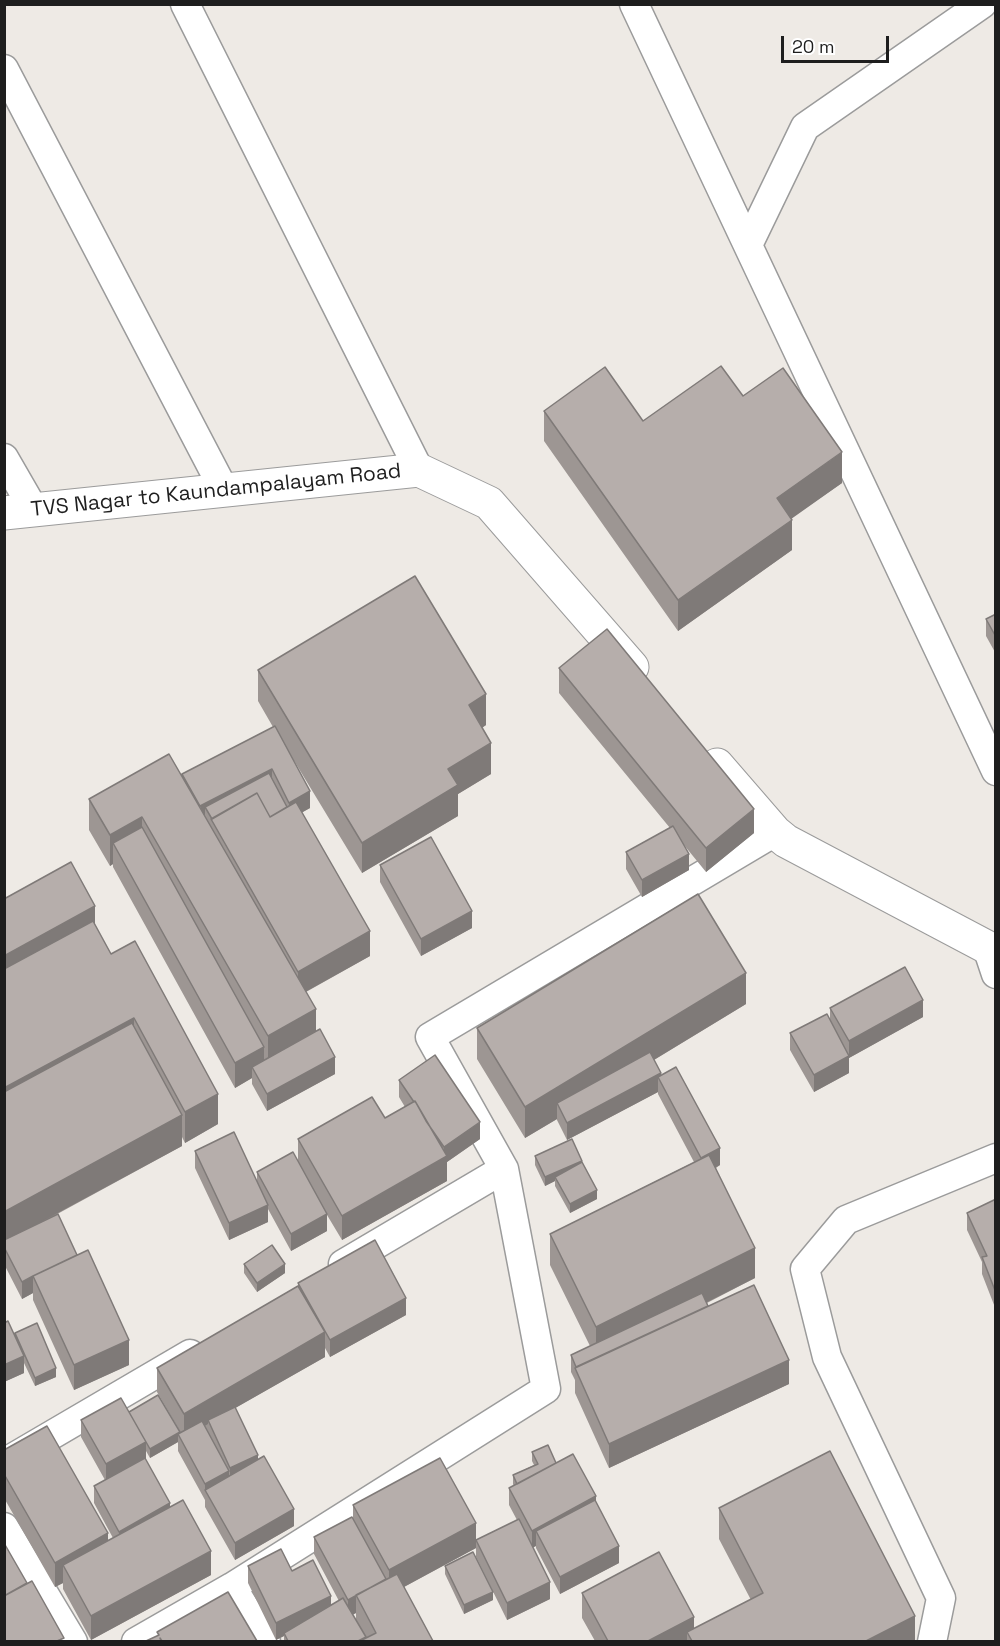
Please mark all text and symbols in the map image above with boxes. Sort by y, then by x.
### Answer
scale bar [784,24,892,62]
text: 20 m [792,35,835,58]
street label: TVS Nagar to Kaundampalayam Road [30,459,402,523]

